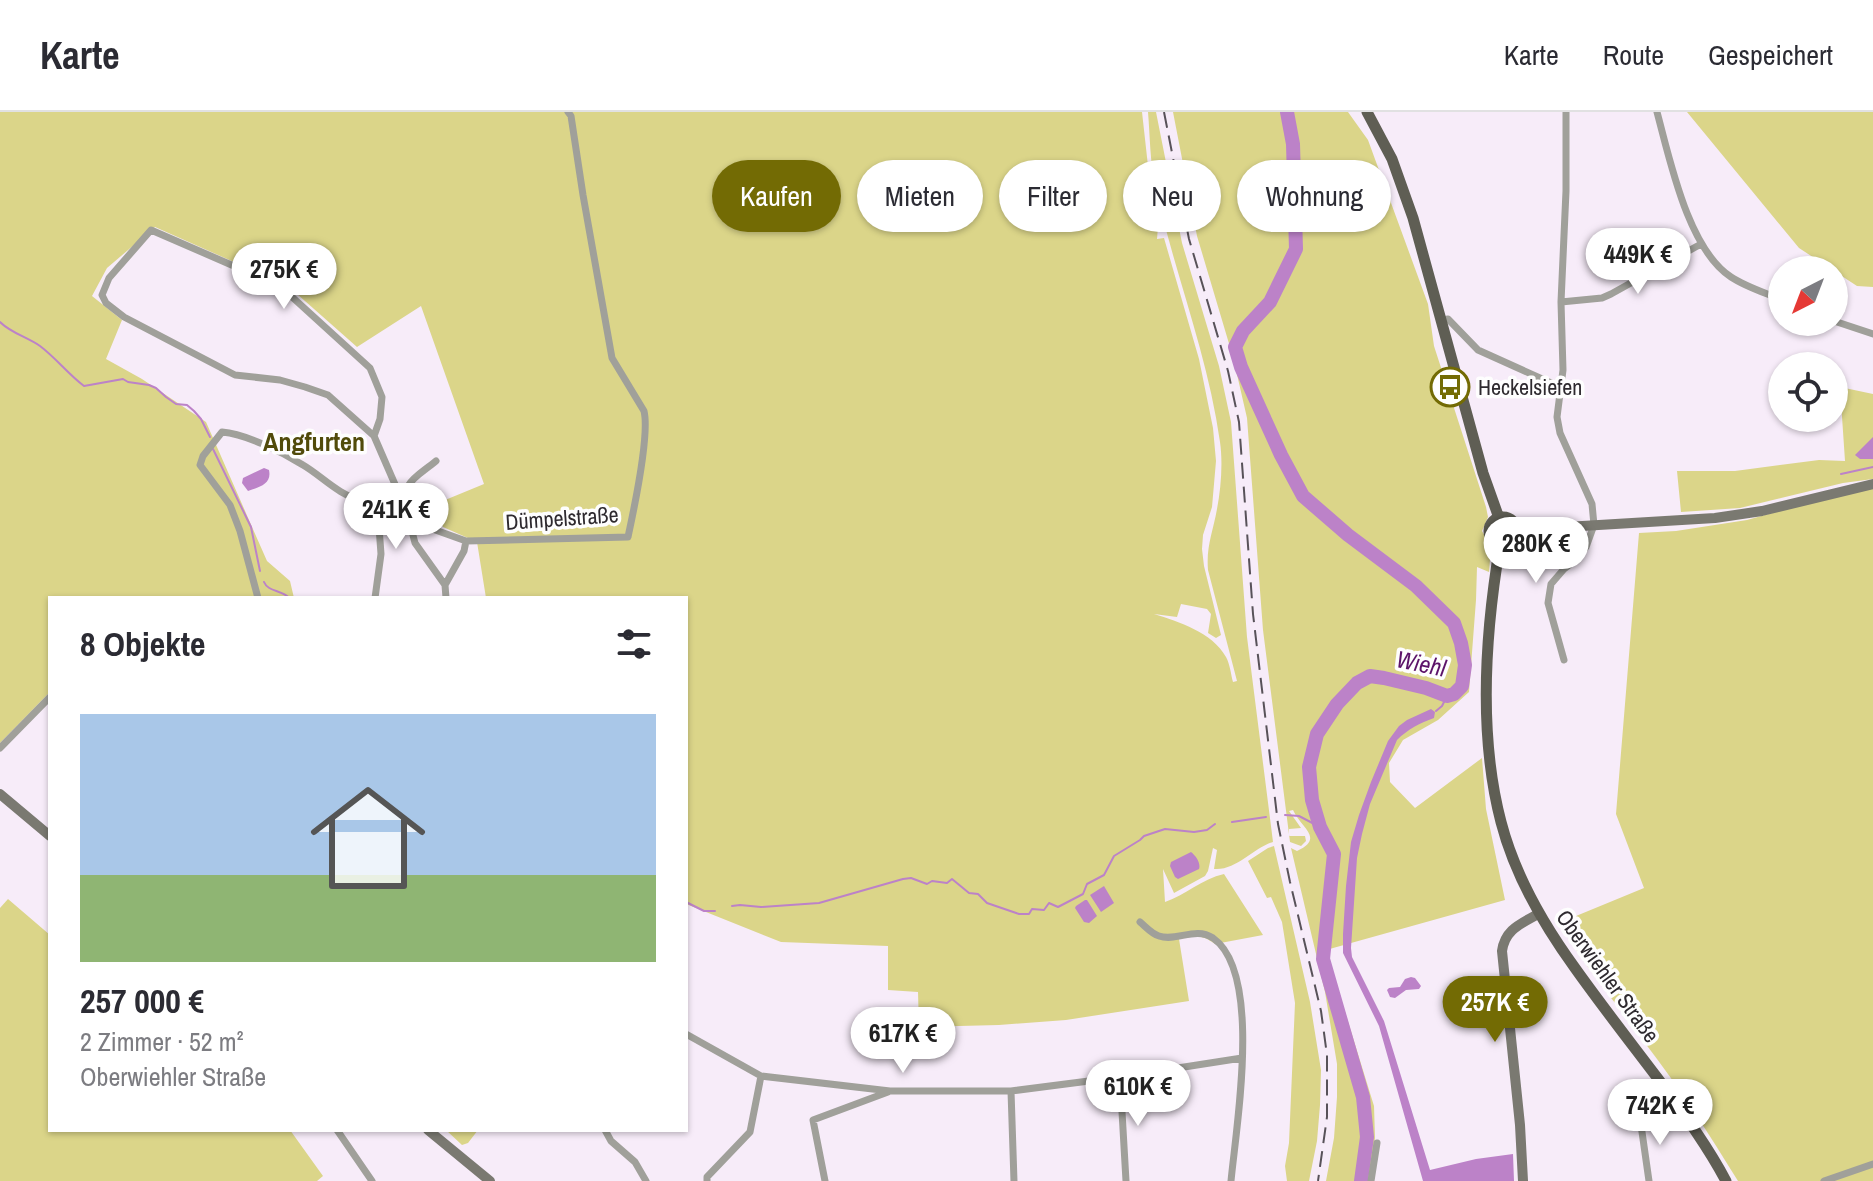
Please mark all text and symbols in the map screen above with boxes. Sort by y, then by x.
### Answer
text: Karte [40,30,120,81]
text: Karte [1504,36,1559,74]
text: Route [1603,36,1664,74]
text: Gespeichert [1708,36,1833,74]
chip: Kaufen [712,160,841,232]
chip: Mieten [857,160,983,232]
chip: Filter [999,160,1107,232]
chip: Neu [1123,160,1221,232]
chip: Wohnung [1237,160,1391,232]
pin: 449K € [1573,228,1703,296]
text: 449K € [1604,236,1672,271]
pin: 275K € [219,243,349,311]
text: 275K € [250,251,318,286]
north arrow [1768,256,1848,336]
map controls [1768,256,1848,432]
button: locate [1768,352,1848,432]
bus stop icon: Heckelsiefen [1429,366,1471,408]
place label: Heckelsiefen [1478,372,1582,402]
district label: Angfurten [263,424,365,459]
pin: 241K € [331,483,461,551]
text: 241K € [362,491,430,526]
street label: Dümpelstraße [504,499,620,537]
pin: 280K € [1471,517,1601,585]
text: 280K € [1502,525,1570,560]
text: 8 Objekte [80,621,206,667]
icon: filters [612,622,656,666]
water label: Wiehl [1393,642,1450,684]
icon: home [296,766,440,910]
street label: Oberwiehler Straße [1550,904,1666,1048]
pin: 257K € [1430,976,1560,1044]
text: 257 000 € [80,978,204,1024]
text: 257K € [1461,984,1529,1019]
pin: 617K € [838,1007,968,1075]
text: 617K € [869,1015,937,1050]
text: 2 Zimmer · 52 m² [80,1024,244,1059]
text: Oberwiehler Straße [80,1059,266,1094]
pin: 610K € [1073,1060,1203,1128]
text: 610K € [1104,1068,1172,1103]
pin: 742K € [1595,1079,1725,1147]
text: 742K € [1626,1087,1694,1122]

